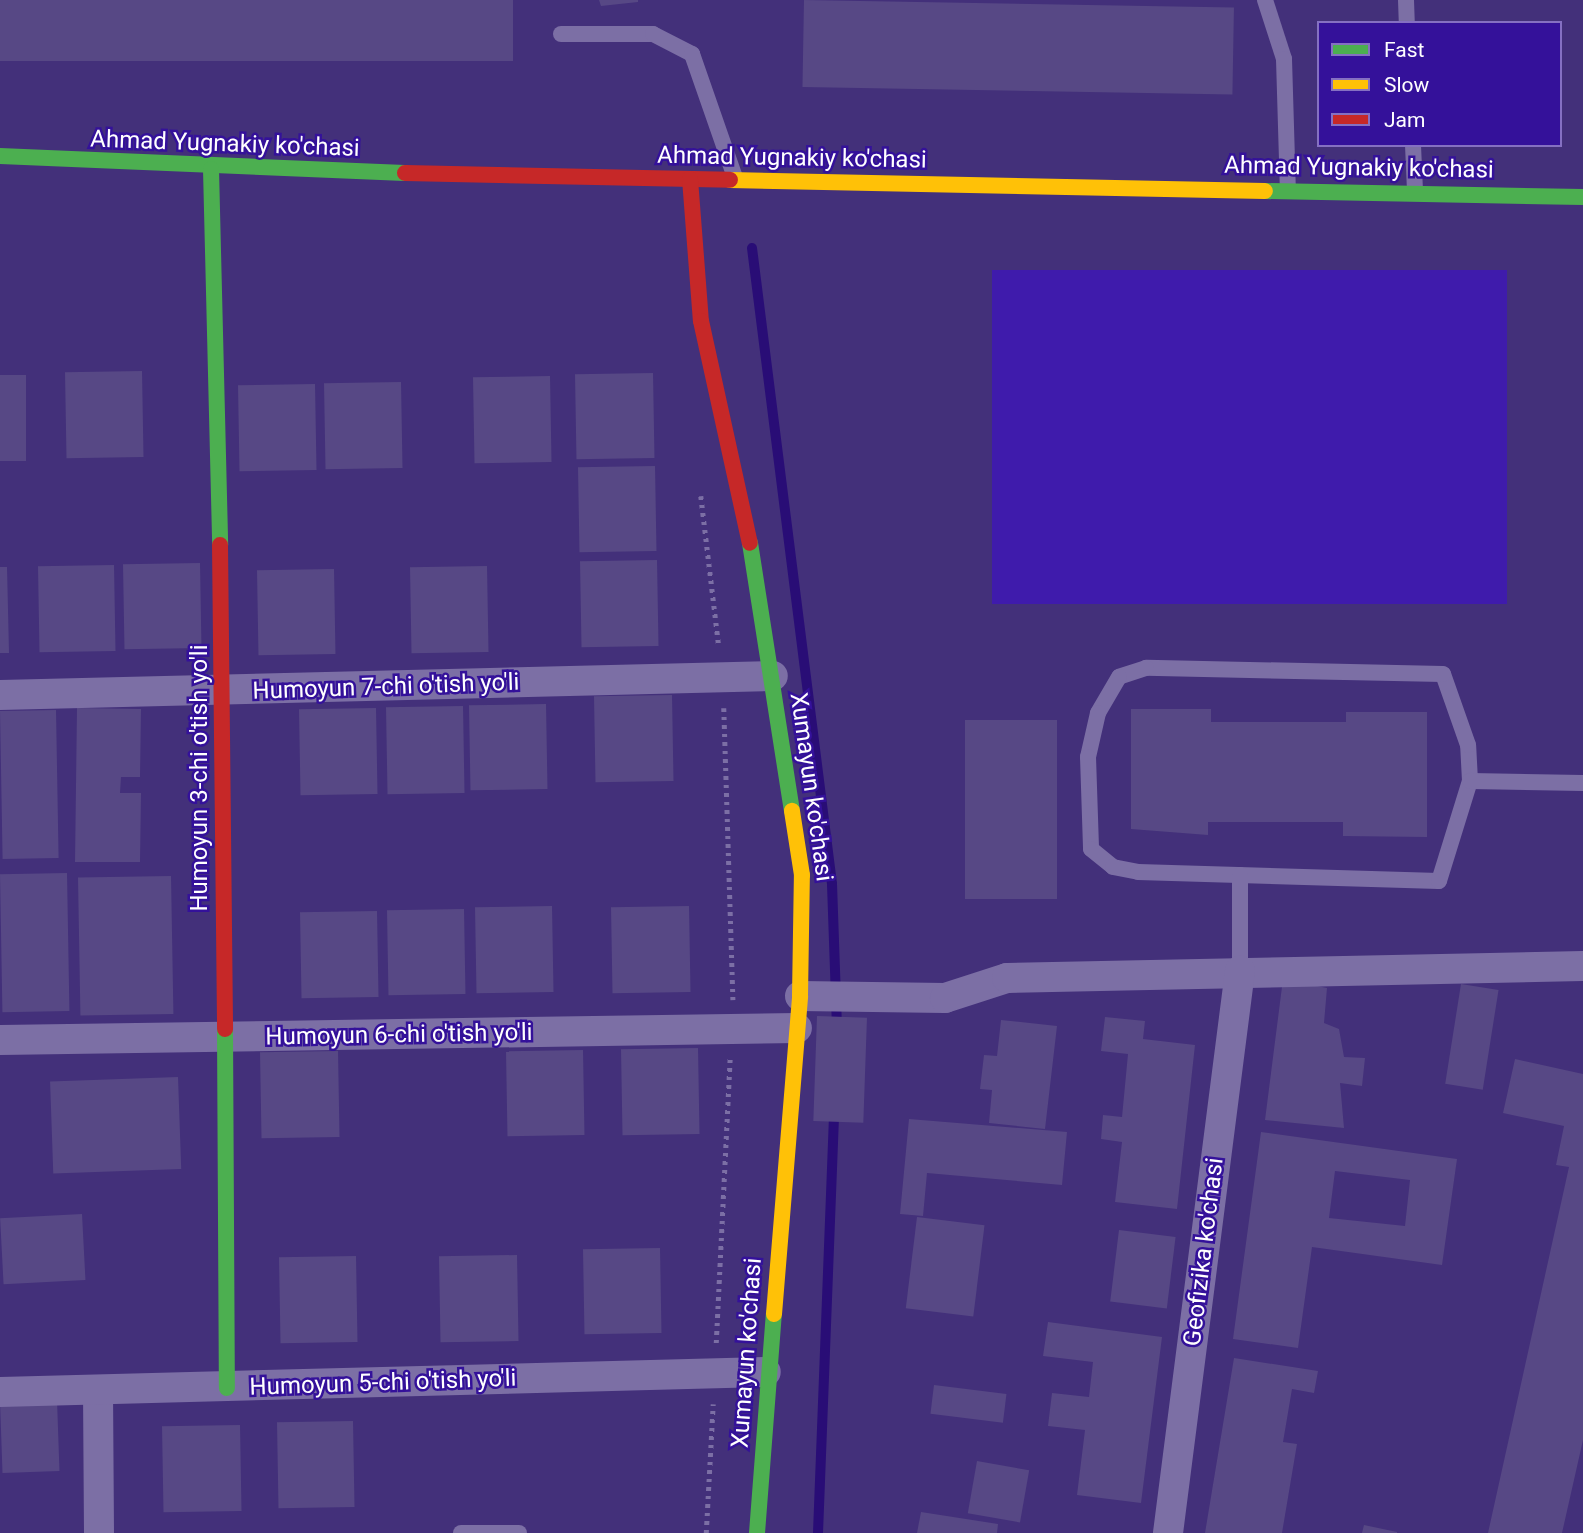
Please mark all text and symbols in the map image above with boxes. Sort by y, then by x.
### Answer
legend [1317,21,1562,147]
text: Fast [1384,38,1424,62]
text: Slow [1384,73,1429,97]
text: Jam [1384,108,1425,132]
street label: Ahmad Yugnakiy ko'chasi [90,125,360,163]
street label: Ahmad Yugnakiy ko'chasi [657,141,927,175]
street label: Ahmad Yugnakiy ko'chasi [1224,151,1494,185]
street label: Humoyun 3-chi o'tish yo'li [186,644,214,912]
street label: Humoyun 7-chi o'tish yo'li [252,668,520,706]
street label: Xumayun ko'chasi [783,691,839,883]
street label: Humoyun 6-chi o'tish yo'li [265,1018,533,1052]
street label: Geofizika ko'chasi [1178,1156,1230,1348]
street label: Xumayun ko'chasi [726,1257,768,1449]
street label: Humoyun 5-chi o'tish yo'li [249,1364,517,1402]

